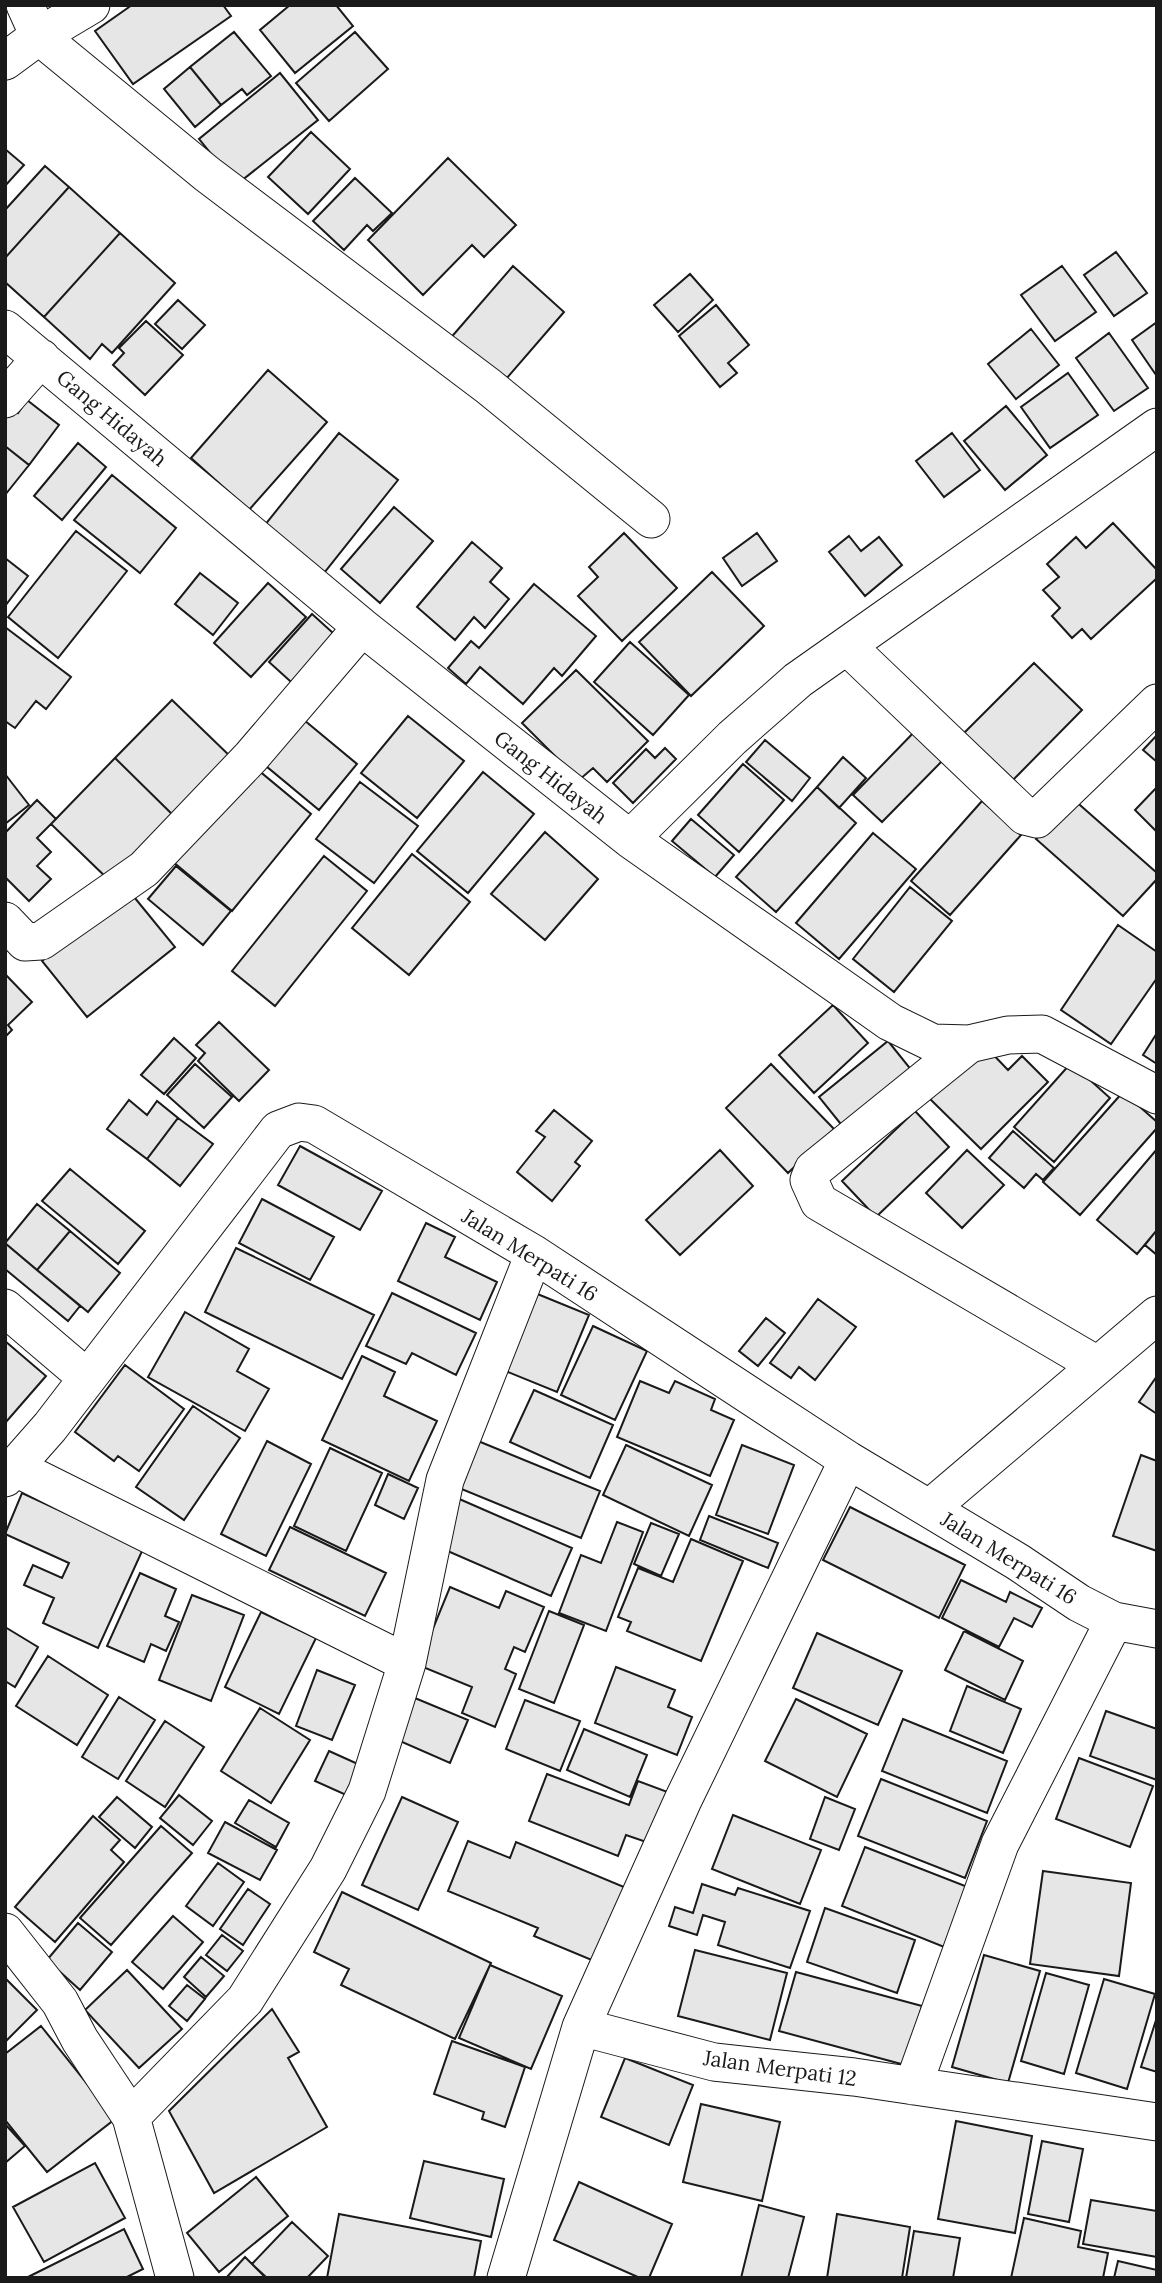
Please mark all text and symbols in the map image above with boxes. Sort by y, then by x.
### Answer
street label: Gang Hidayah [51,364,173,472]
street label: Gang Hidayah [489,724,613,830]
street label: Jalan Merpati 16 [456,1202,603,1308]
street label: Jalan Merpati 16 [935,1505,1082,1611]
street label: Jalan Merpati 12 [701,2044,858,2092]

